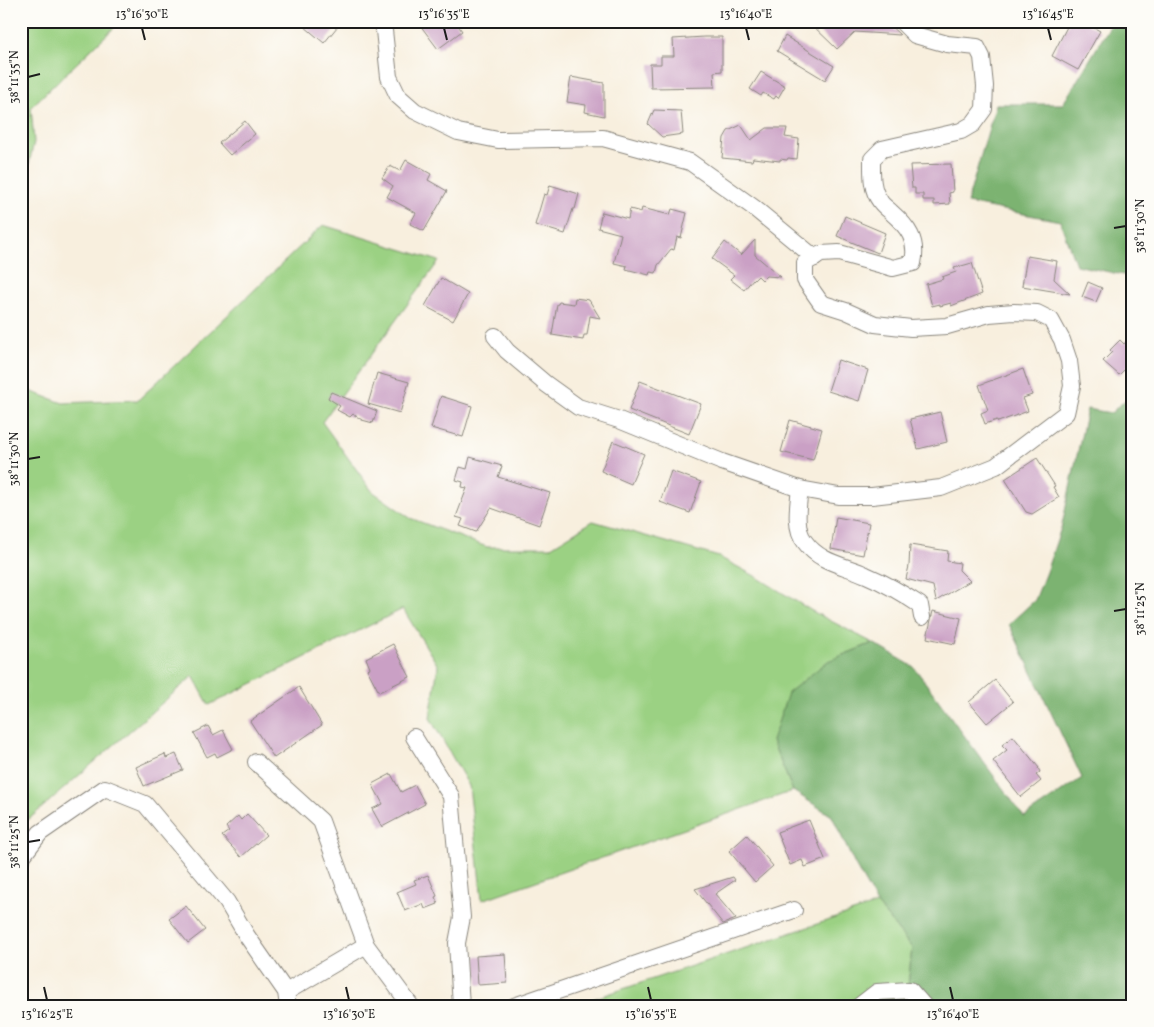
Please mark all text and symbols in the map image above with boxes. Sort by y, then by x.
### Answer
text: 13°16'30"E [116,7,168,23]
text: 13°16'35"E [418,7,470,23]
text: 13°16'40"E [720,7,772,23]
text: 13°16'45"E [1022,7,1074,23]
text: 38°11'35"N [7,50,23,104]
text: 38°11'30"N [1133,199,1149,253]
text: 38°11'30"N [7,432,23,486]
text: 38°11'25"N [1133,582,1149,636]
text: 38°11'25"N [7,815,23,869]
text: 13°16'25"E [21,1007,73,1023]
text: 13°16'30"E [323,1007,375,1023]
text: 13°16'35"E [625,1007,677,1023]
text: 13°16'40"E [927,1007,979,1023]

